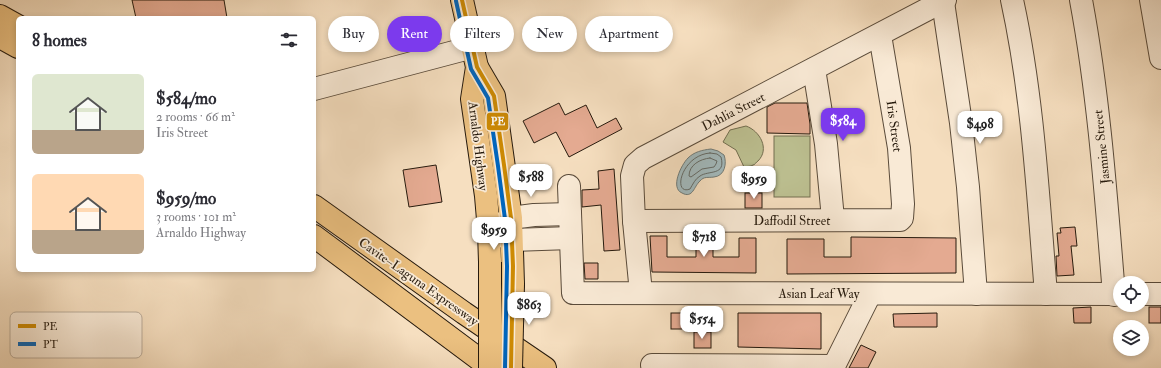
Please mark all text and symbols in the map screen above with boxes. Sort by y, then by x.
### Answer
chip: Buy [328,16,379,52]
chip: Rent [387,16,442,52]
chip: Filters [450,16,514,52]
chip: New [522,16,577,52]
chip: Apartment [585,16,673,52]
icon: filters [278,29,300,51]
text: 8 homes [32,30,87,51]
text: $584/mo [156,88,216,109]
street label: Dahlia Street [699,89,768,135]
icon: home [64,90,112,138]
street label: Iris Street [882,99,906,153]
street label: Arnaldo Highway [463,100,491,192]
pin: $584 [819,108,867,142]
text: 2 rooms · 66 m² [156,109,235,125]
street label: Jasmine Street [1090,109,1114,186]
pin: $498 [956,111,1004,145]
line badge: PE [486,112,509,131]
text: $584 [830,113,856,129]
text: PE [491,115,505,128]
text: $498 [966,116,994,132]
text: Iris Street [156,125,208,141]
pin: $588 [507,164,555,198]
pin: $959 [730,166,778,200]
text: $588 [518,169,544,185]
text: $959 [741,171,767,187]
text: $959/mo [156,188,216,209]
icon: home [64,190,112,238]
text: 3 rooms · 101 m² [156,209,236,225]
street label: Daffodil Street [754,213,830,229]
pin: $959 [470,217,518,251]
text: $959 [481,222,507,238]
pin: $718 [680,224,728,258]
text: Arnaldo Highway [156,225,246,241]
text: $718 [692,229,716,245]
street label: Cavite–Laguna Expressway [355,234,482,330]
map controls [1113,276,1149,356]
button: locate [1113,276,1149,312]
street label: Asian Leaf Way [777,286,860,303]
pin: $863 [505,292,553,326]
text: $863 [516,297,542,313]
pin: $554 [678,306,726,340]
text: $554 [689,311,715,327]
legend [10,312,142,358]
text: PE [43,320,57,333]
button: layers [1113,320,1149,356]
text: PT [43,338,59,351]

